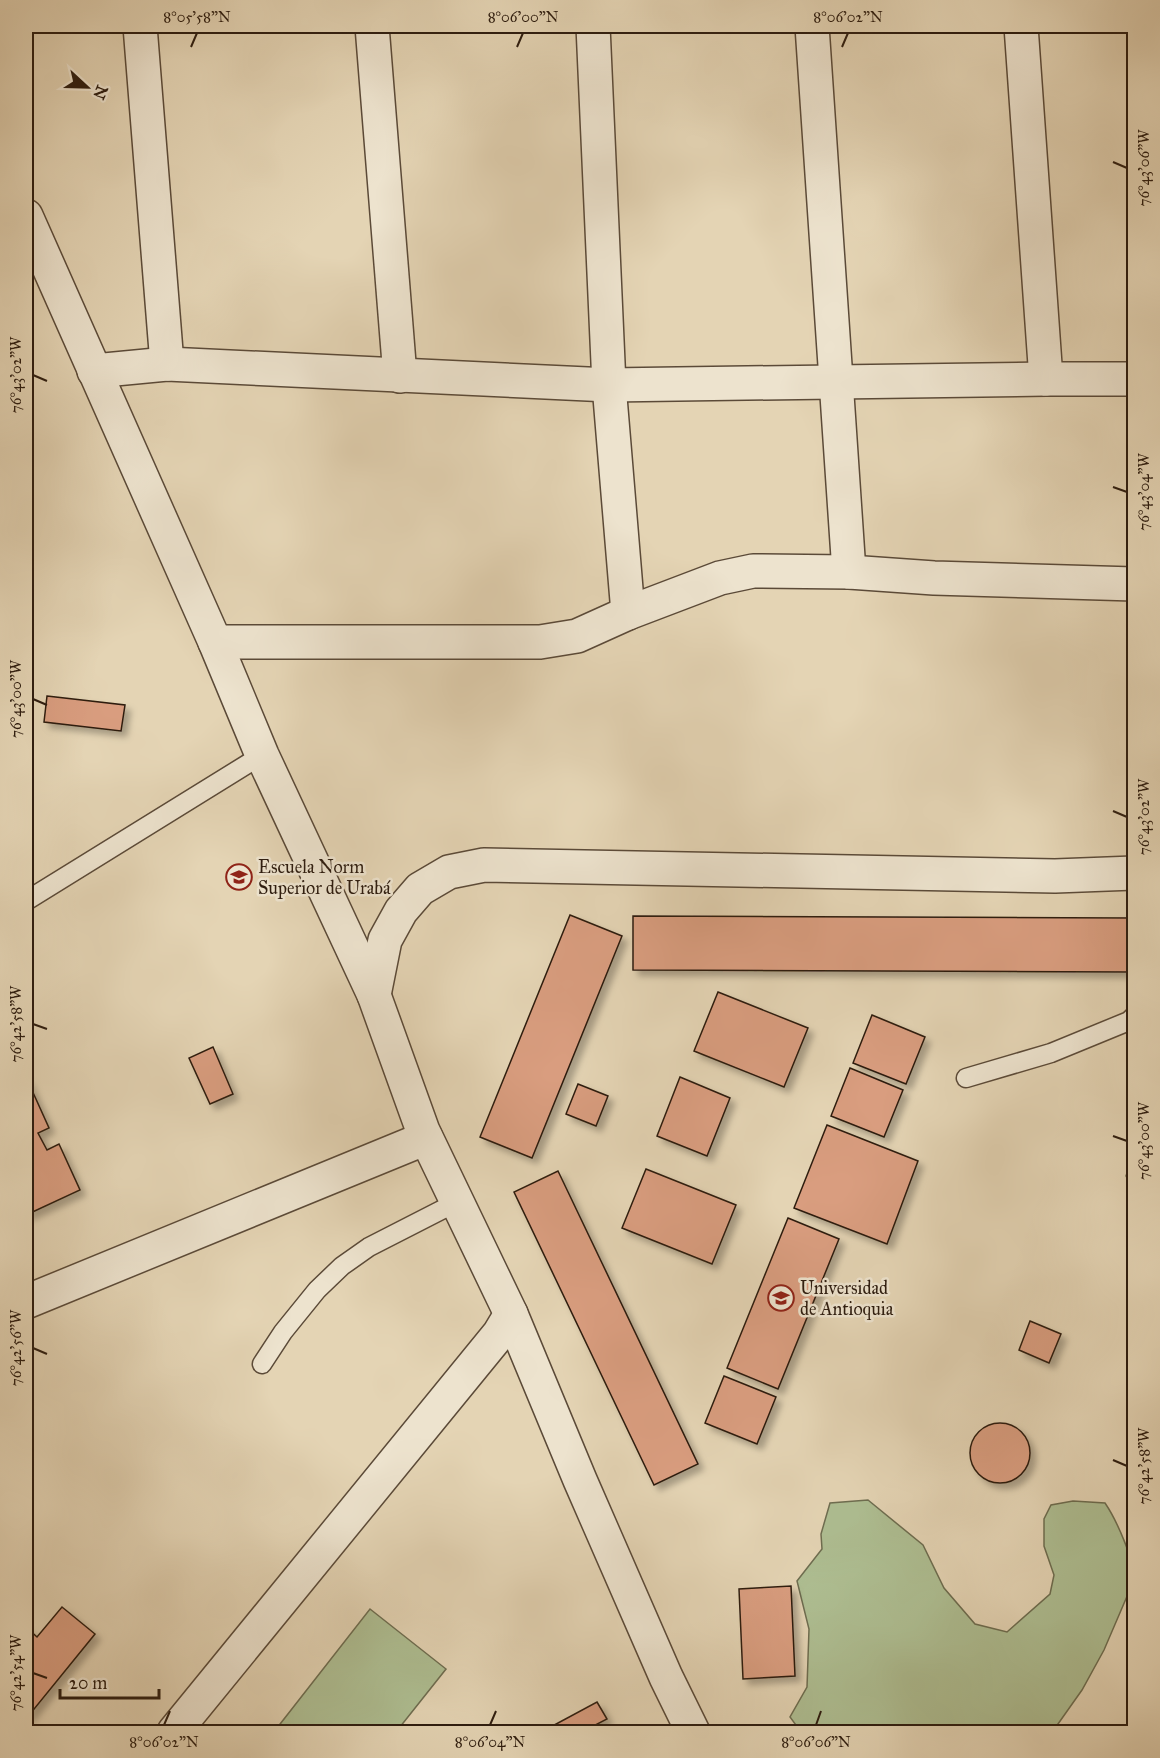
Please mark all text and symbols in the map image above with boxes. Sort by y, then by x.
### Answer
text: 8°05'58"N [163,8,231,26]
text: 8°06'00"N [488,8,559,26]
text: 8°06'02"N [813,8,883,26]
north arrow [57,57,117,117]
text: N [89,83,112,103]
text: 76°43'06"W [1135,129,1153,206]
text: 76°43'02"W [7,336,25,413]
text: 76°43'04"W [1135,453,1153,531]
text: 76°43'00"W [7,659,25,738]
text: 76°43'02"W [1135,778,1153,855]
place label: Escuela Norm Superior de Urabá [258,856,391,899]
school or university icon: Escuela Norm Superior de Urabá [224,862,254,892]
text: 76°42'58"W [7,985,25,1062]
text: 76°43'00"W [1135,1101,1153,1180]
place label: Universidad de Antioquia [800,1277,894,1321]
school or university icon: Universidad de Antioquia [766,1283,796,1313]
text: 76°42'56"W [7,1309,25,1386]
text: 76°42'58"W [1135,1427,1153,1504]
text: 76°42'54"W [7,1634,25,1711]
scale bar [60,1662,159,1700]
text: 20 m [69,1672,107,1694]
text: 8°06'02"N [129,1733,199,1751]
text: 8°06'04"N [455,1733,525,1751]
text: 8°06'06"N [781,1733,851,1751]

